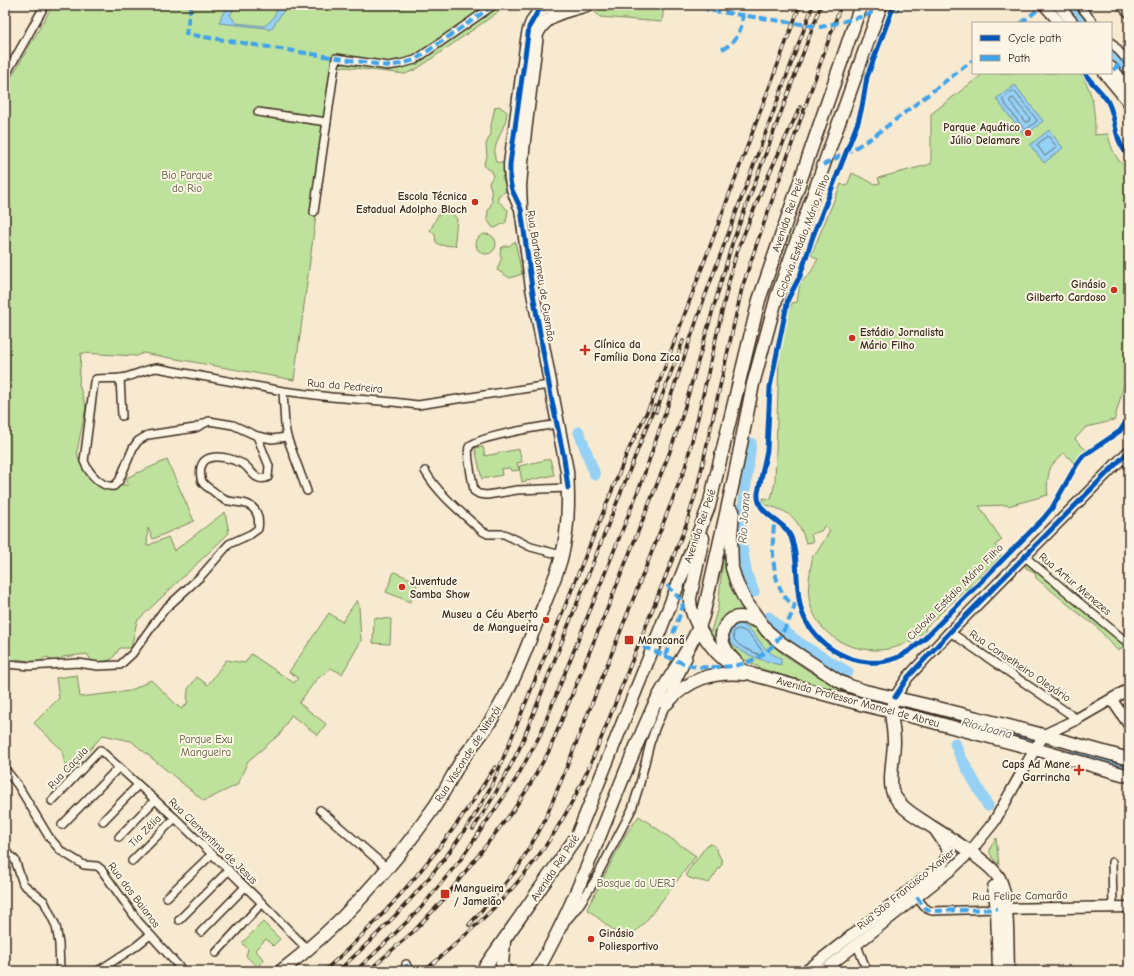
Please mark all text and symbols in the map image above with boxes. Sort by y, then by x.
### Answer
legend [972,22,1112,74]
text: Cycle path [1008,31,1061,45]
text: Path [1008,51,1030,65]
place label: Parque Aquático Júlio Delamare [943,121,1021,147]
marker: Parque Aquático Júlio Delamare [1023,128,1033,138]
park label: Bio Parque do Rio [161,169,213,195]
street label: Ciclovia Estádio Mário Filho [773,172,833,299]
street label: Avenida Rei Pelé [769,176,807,254]
place label: Escola Técnica Estadual Adolpho Bloch [356,190,467,216]
marker: Escola Técnica Estadual Adolpho Bloch [470,197,480,207]
street label: Rua Bartolomeu de Gusmão [524,209,558,343]
place label: Ginásio Gilberto Cardoso [1026,278,1106,304]
marker: Ginásio Gilberto Cardoso [1109,285,1119,295]
place label: Estádio Jornalista Mário Filho [860,326,944,352]
marker: Estádio Jornalista Mário Filho [847,333,857,343]
place label: Clínica da Família Dona Zica [594,338,680,364]
marker: Clínica da Família Dona Zica [579,344,591,356]
street label: Rua da Pedreira [307,376,383,396]
street label: Avenida Rei Pelé [681,487,719,565]
water label: Rio Joana [735,492,753,544]
street label: Ciclovia Estádio Mário Filho [904,541,1006,643]
street label: Rua Artur Menezes [1036,550,1114,618]
place label: Juventude Samba Show [410,575,470,601]
marker: Juventude Samba Show [397,582,407,592]
place label: Museu a Céu Aberto de Mangueira [442,608,538,634]
marker: Museu a Céu Aberto de Mangueira [541,615,551,625]
street label: Rua Conselheiro Olegário [967,627,1073,705]
marker: Maracanã [623,634,635,646]
place label: Maracanã [638,634,685,647]
street label: Avenida Professor Manoel de Abreu [775,674,941,730]
street label: Rua Visconde de Niterói [432,703,504,805]
water label: Rio Joana [961,715,1013,741]
park label: Parque Exu Mangueira [179,733,233,759]
street label: Rua Caçula [45,744,91,792]
place label: Caps Ad Mane Garrincha [1002,758,1071,784]
marker: Caps Ad Mane Garrincha [1073,764,1085,776]
street label: Rua Clementina de Jesus [166,795,260,887]
street label: Tia Zélia [126,812,164,850]
street label: Avenida Rei Pelé [528,832,582,904]
street label: Rua São Francisco Xavier [854,845,958,933]
street label: Rua dos Baianos [105,860,163,931]
park label: Bosque da UERJ [597,877,675,890]
place label: Mangueira / Jamelão [454,882,504,908]
marker: Mangueira / Jamelão [439,888,451,900]
street label: Rua Felipe Camarão [972,889,1068,903]
place label: Ginásio Poliesportivo [599,927,659,953]
marker: Ginásio Poliesportivo [586,934,596,944]

